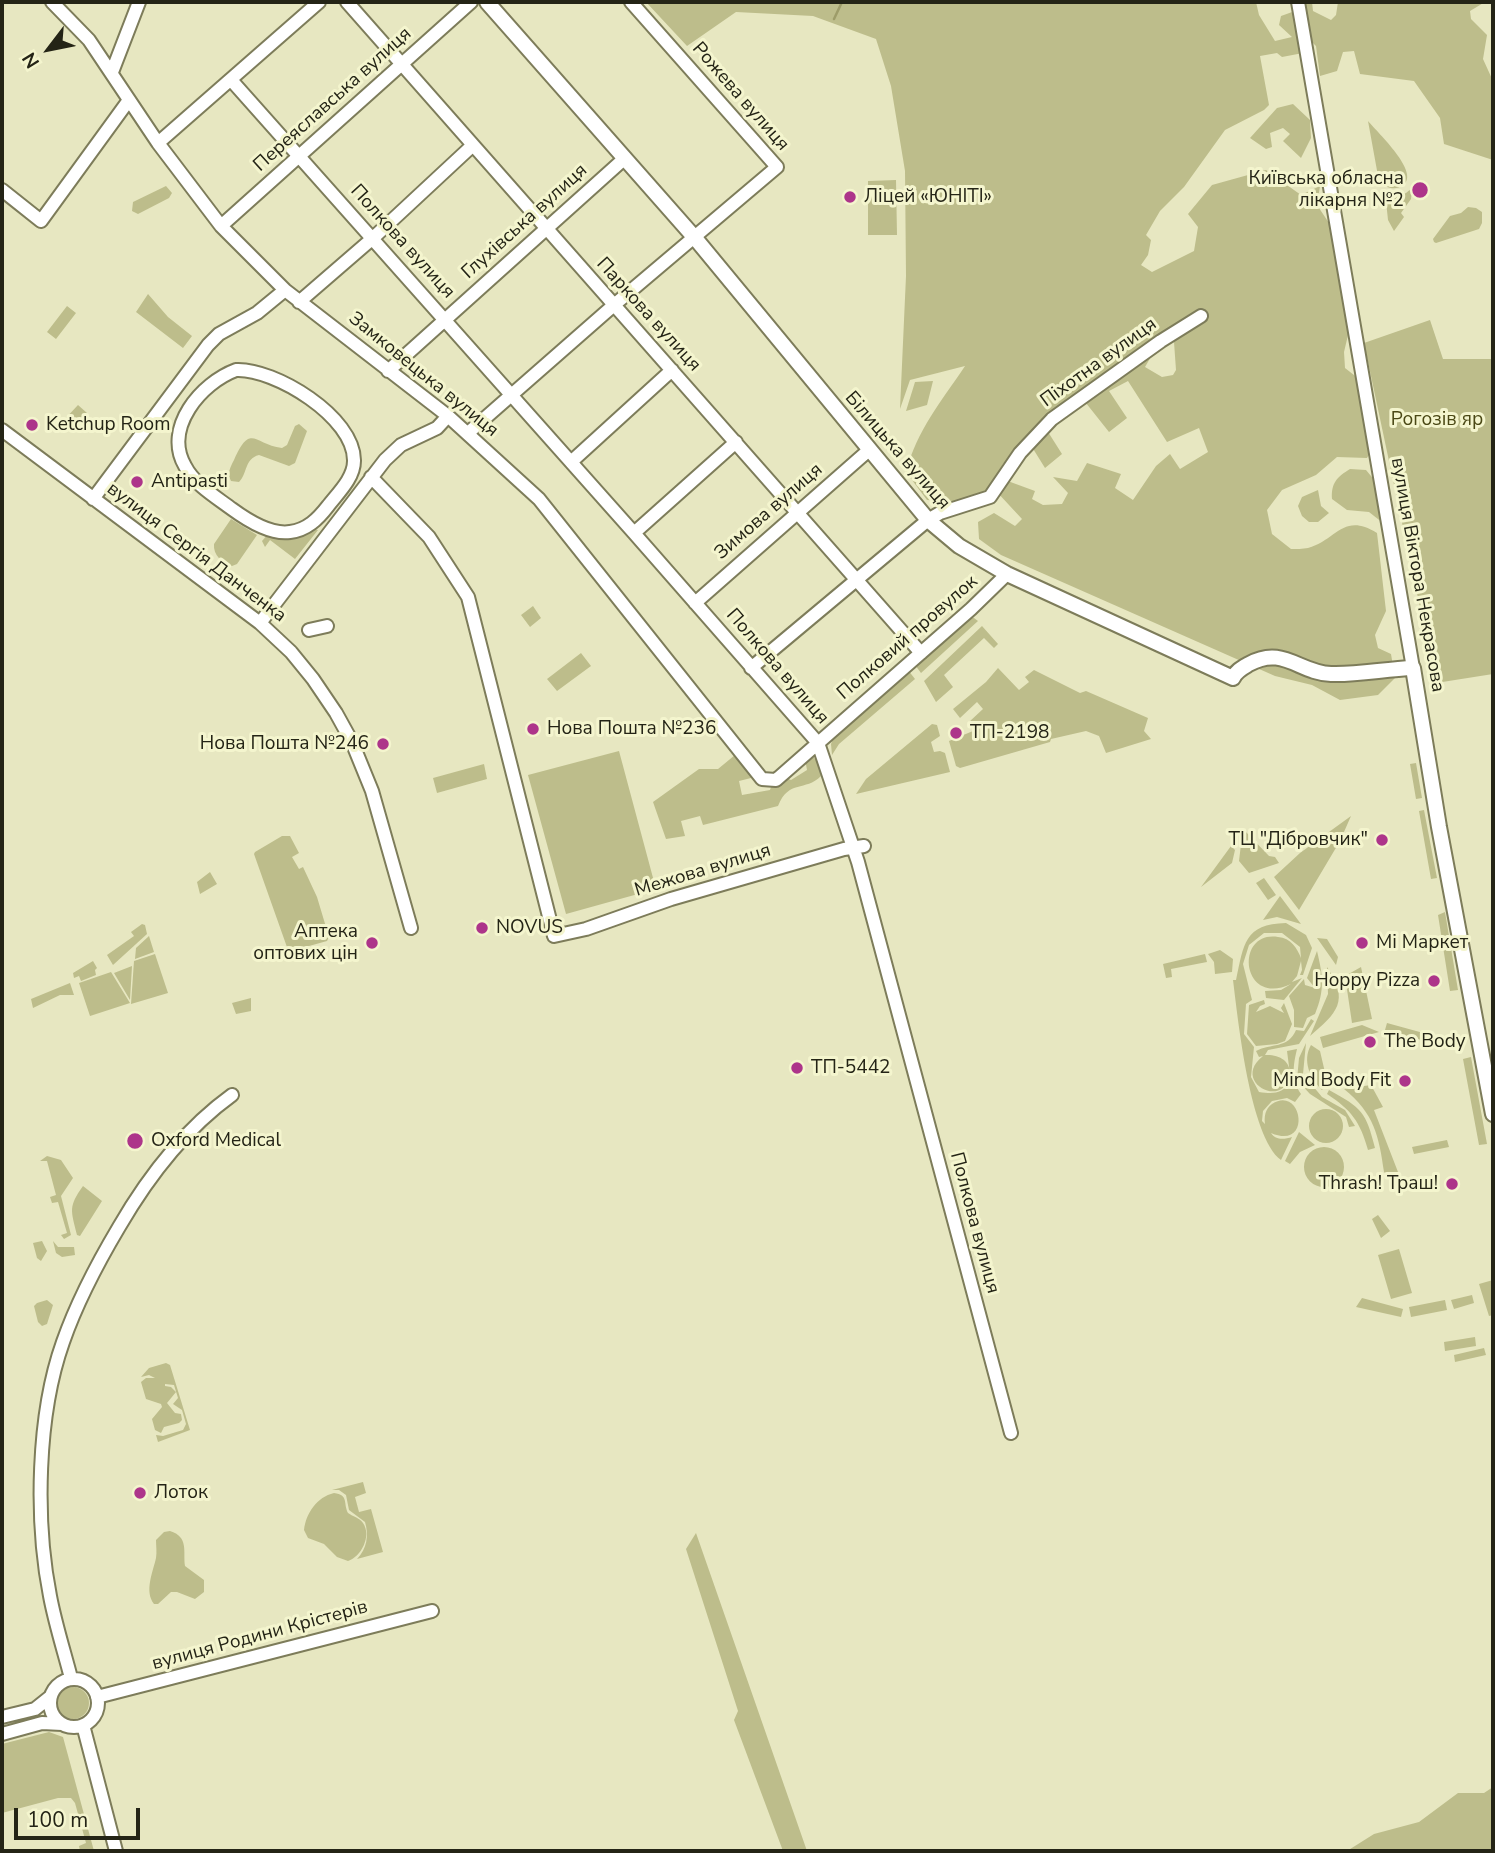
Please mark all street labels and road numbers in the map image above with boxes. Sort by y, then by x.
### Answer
street label: Переяславська вулиця [249,23,417,177]
street label: Рожева вулиця [687,38,793,156]
street label: Глухівська вулиця [457,160,593,284]
street label: Полкова вулиця [345,180,459,304]
street label: Паркова вулиця [591,253,705,377]
street label: Замковецька вулиця [343,307,503,443]
street label: Піхотна вулиця [1037,313,1161,413]
street label: Білицька вулиця [839,387,955,515]
street label: вулиця Віктора Некрасова [1385,456,1449,694]
street label: Зимова вулиця [710,459,828,565]
street label: вулиця Сергія Данченка [102,478,290,628]
street label: Полковий провулок [833,571,983,705]
street label: Полкова вулиця [721,605,833,729]
street label: Межова вулиця [632,839,774,903]
street label: Полкова вулиця [944,1150,1004,1296]
street label: вулиця Родини Крістерів [150,1596,370,1676]

